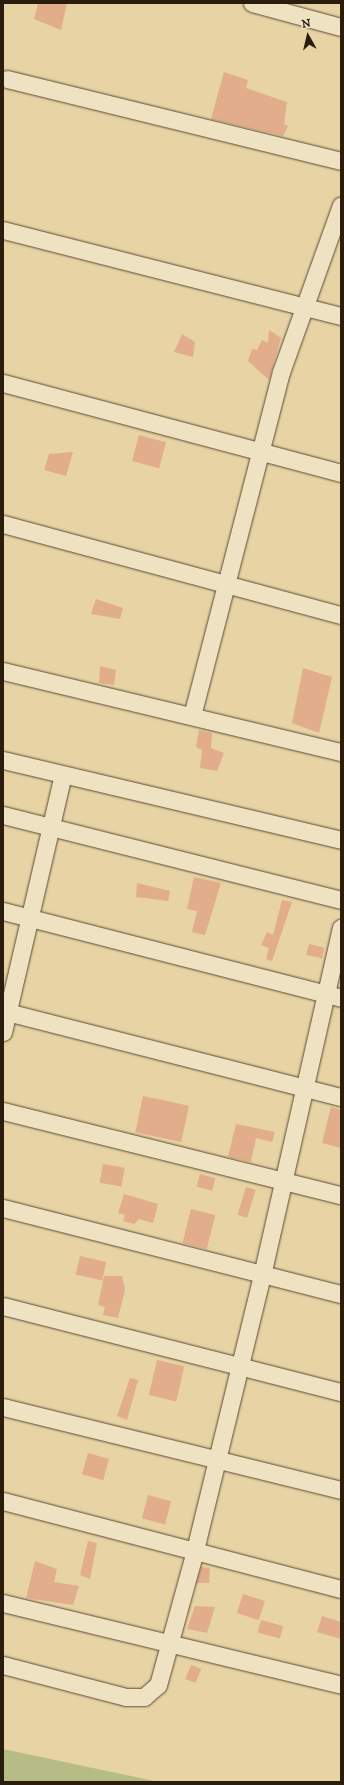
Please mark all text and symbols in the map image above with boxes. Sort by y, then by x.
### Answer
north arrow [288,16,328,56]
text: N [301,17,312,32]

